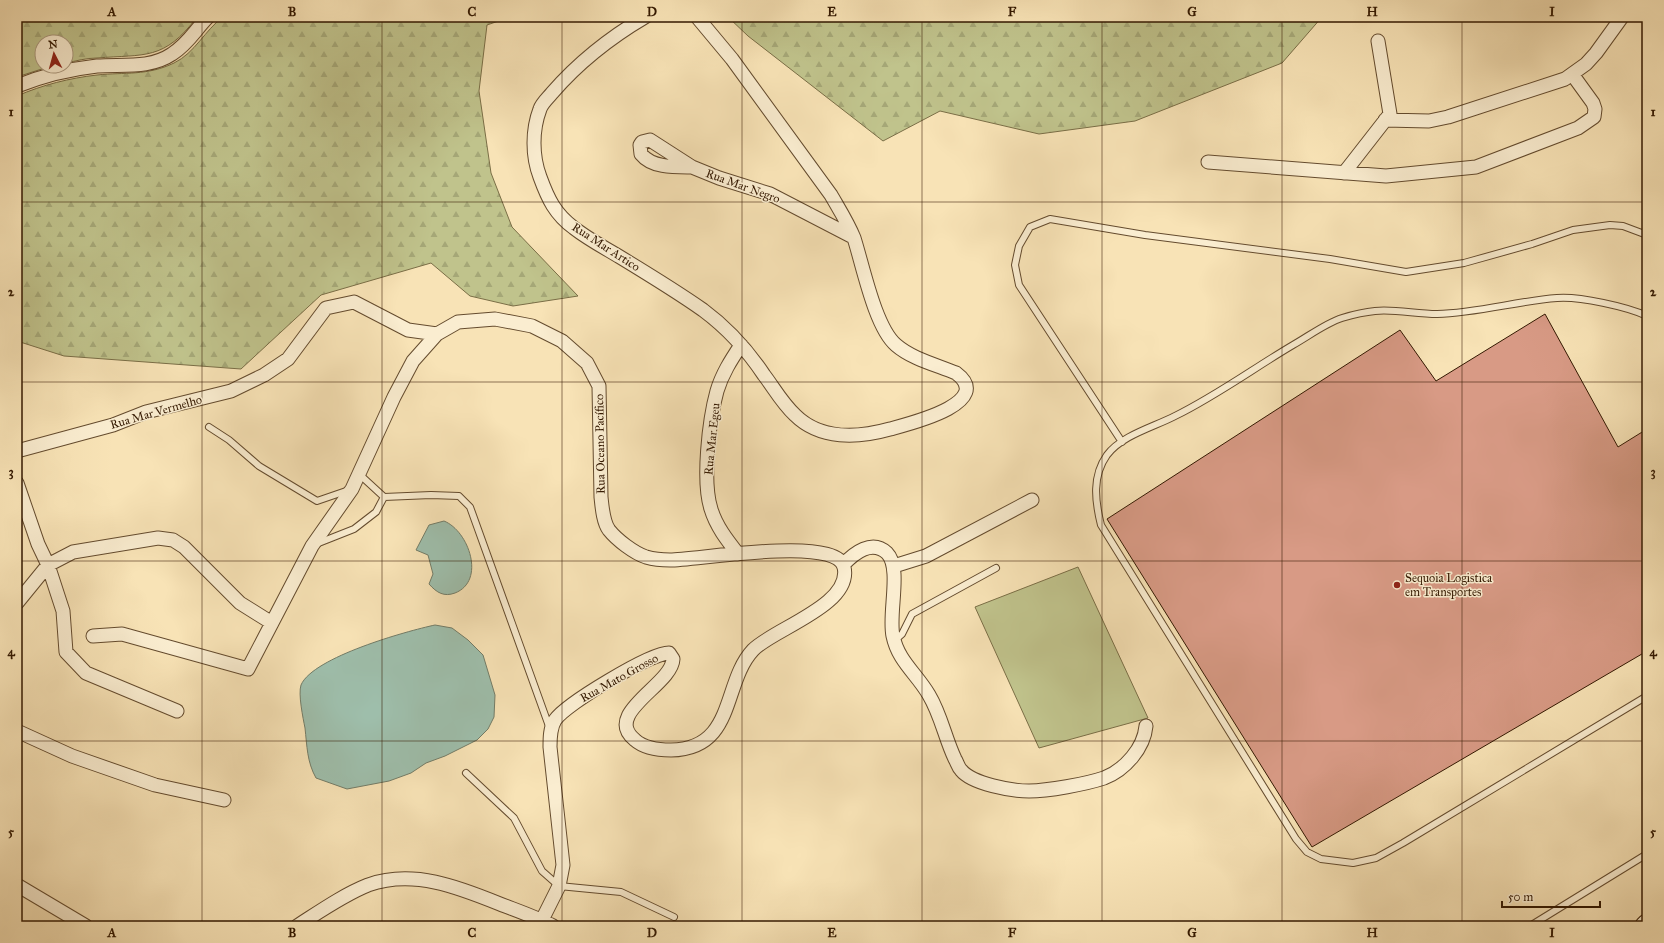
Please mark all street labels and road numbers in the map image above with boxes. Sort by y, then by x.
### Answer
street label: Rua Mar Negro [704,166,782,207]
street label: Rua Mar Artico [569,220,643,274]
street label: Rua Mar Vermelho [108,392,204,432]
street label: Rua Oceano Pacífico [592,394,608,494]
street label: Rua Mar Egeu [701,402,724,476]
street label: Rua Mato Grosso [578,651,660,705]

